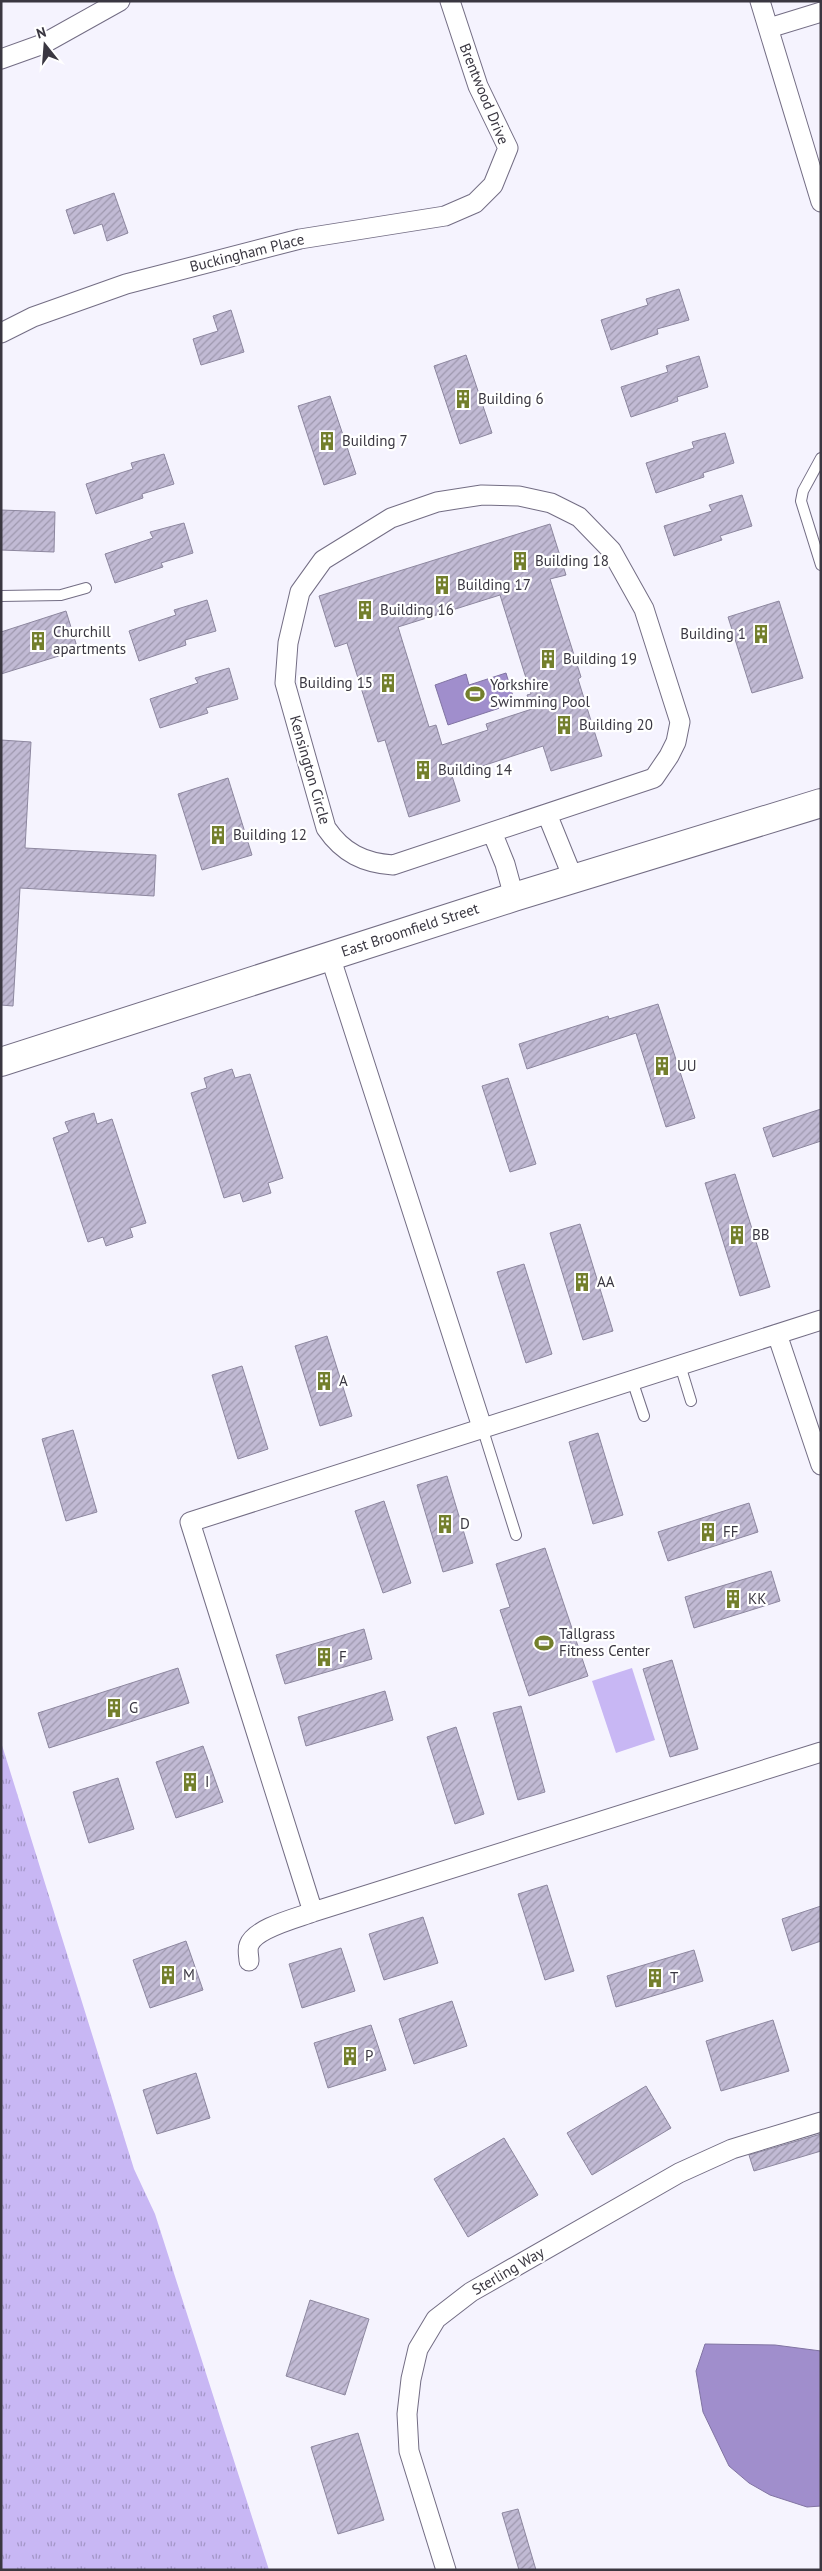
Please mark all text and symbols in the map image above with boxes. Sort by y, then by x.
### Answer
north arrow [20,20,70,70]
text: N [34,23,48,43]
street label: Brentwood Drive [456,40,513,147]
street label: Buckingham Place [188,229,306,276]
building icon: Building 6 [452,388,474,410]
place label: Building 6 [478,389,544,408]
building icon: Building 7 [316,430,338,452]
place label: Building 7 [342,431,408,450]
building icon: Building 18 [509,550,531,572]
place label: Building 18 [535,551,609,570]
building icon: Building 17 [431,574,453,596]
place label: Building 17 [457,575,531,594]
building icon: Building 16 [354,599,376,621]
place label: Building 16 [380,600,454,619]
place label: Churchill apartments [53,622,126,658]
building icon: Building 1 [750,623,772,645]
place label: Building 1 [680,624,746,643]
building icon: Churchill apartments [27,630,49,652]
building icon: Building 19 [537,648,559,670]
place label: Building 19 [563,649,637,668]
building icon: Building 15 [377,672,399,694]
place label: Building 15 [299,673,373,692]
place label: Yorkshire Swimming Pool [490,675,591,711]
sports icon: Yorkshire Swimming Pool [464,683,486,705]
street label: Kensington Circle [286,713,335,827]
building icon: Building 20 [553,714,575,736]
place label: Building 20 [579,715,653,734]
building icon: Building 14 [412,759,434,781]
place label: Building 14 [438,760,512,779]
building icon: Building 12 [207,824,229,846]
place label: Building 12 [233,825,307,844]
street label: East Broomfield Street [339,898,481,961]
building icon: UU [651,1055,673,1077]
place label: UU [677,1056,697,1075]
building icon: BB [726,1224,748,1246]
place label: BB [752,1225,770,1244]
building icon: AA [571,1271,593,1293]
place label: AA [597,1272,615,1291]
building icon: A [313,1370,335,1392]
place label: A [339,1371,348,1390]
building icon: D [434,1513,456,1535]
place label: D [460,1514,470,1533]
building icon: FF [697,1521,719,1543]
place label: FF [723,1522,739,1541]
building icon: KK [722,1588,744,1610]
place label: KK [748,1589,766,1608]
place label: Tallgrass Fitness Center [559,1624,650,1660]
sports icon: Tallgrass Fitness Center [533,1632,555,1654]
building icon: F [313,1646,335,1668]
place label: F [339,1647,347,1666]
building icon: G [103,1697,125,1719]
place label: G [129,1698,138,1717]
building icon: I [179,1771,201,1793]
place label: I [205,1772,209,1791]
building icon: M [157,1964,179,1986]
place label: M [183,1965,195,1984]
building icon: T [644,1967,666,1989]
place label: T [670,1968,679,1987]
building icon: P [339,2045,361,2067]
place label: P [365,2046,373,2065]
street label: Sterling Way [468,2242,547,2299]

